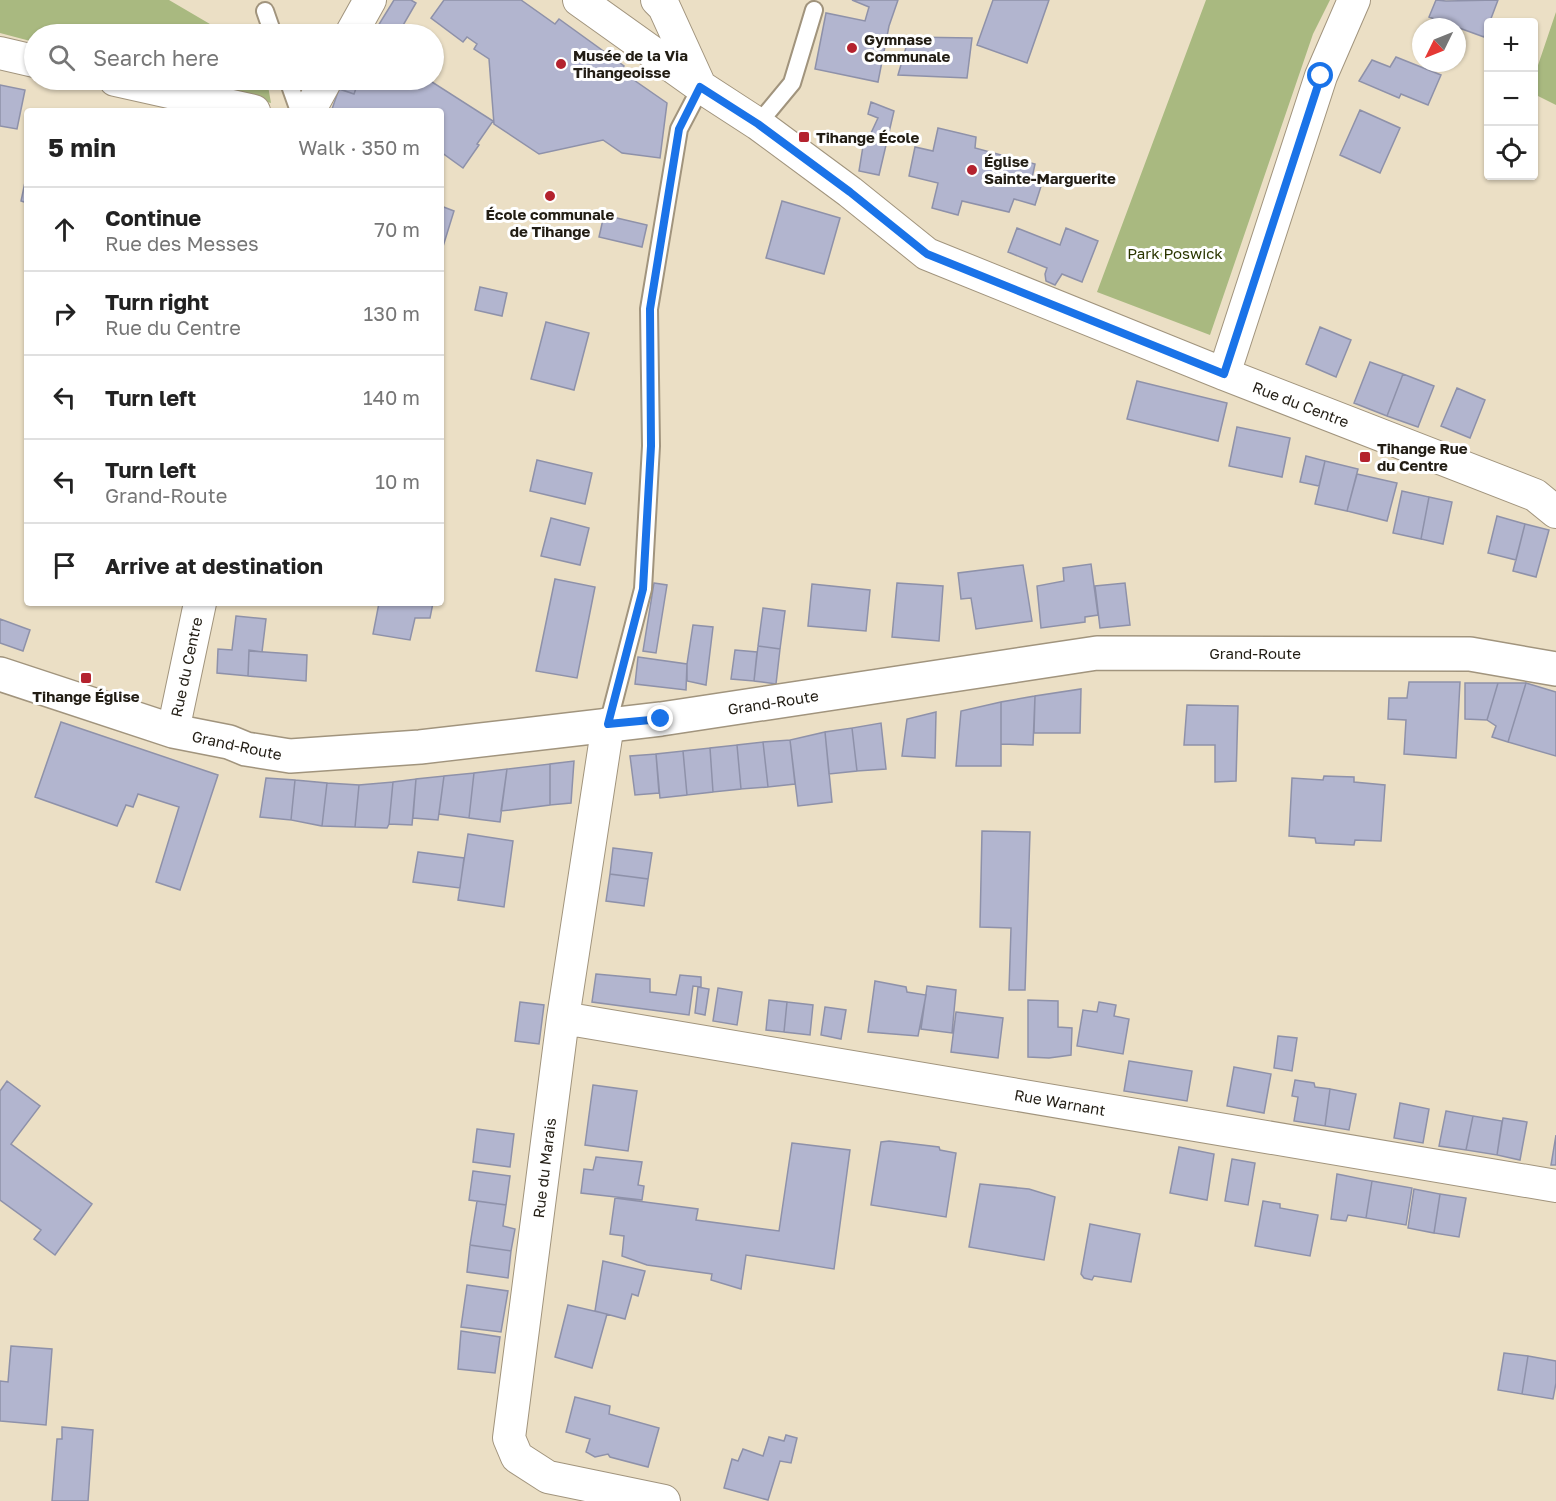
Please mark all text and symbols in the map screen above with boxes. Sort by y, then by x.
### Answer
north arrow [1412,18,1466,72]
map controls [1484,18,1538,180]
button: + [1484,18,1538,72]
search box [24,24,444,90]
place label: Gymnase Communale [864,30,951,65]
icon: search [45,41,78,74]
marker: Gymnase Communale [845,41,859,55]
text: Search here [93,44,219,71]
place label: Musée de la Via Tihangeoisse [573,46,688,81]
marker: Musée de la Via Tihangeoisse [554,57,568,71]
route start [1307,62,1333,88]
button: − [1484,72,1538,126]
button: locate [1484,126,1538,180]
place label: Tihange École [816,128,919,146]
marker: Tihange École [797,130,811,144]
text: 5 min [48,132,116,163]
text: Walk · 350 m [298,135,420,159]
place label: Église Sainte-Marguerite [984,152,1116,187]
marker: Église Sainte-Marguerite [965,163,979,177]
marker: École communale de Tihange [543,189,557,203]
text: Continue [105,204,201,231]
place label: École communale de Tihange [486,205,615,240]
icon: ahead [48,213,81,246]
text: 70 m [374,217,420,241]
text: Rue des Messes [105,231,259,255]
park label: Park Poswick [1127,244,1223,262]
text: Turn right [105,288,209,315]
icon: right [48,297,81,330]
text: 130 m [364,301,420,325]
text: Rue du Centre [105,315,241,339]
street label: Rue du Centre [1250,377,1352,431]
icon: left [48,381,81,414]
text: Turn left [105,384,196,411]
text: 140 m [363,385,420,409]
place label: Tihange Rue du Centre [1377,439,1468,474]
marker: Tihange Rue du Centre [1358,450,1372,464]
text: Turn left [105,456,196,483]
icon: left [48,465,81,498]
text: 10 m [375,469,420,493]
text: Grand-Route [105,483,227,507]
icon: arrive [48,549,81,582]
text: Arrive at destination [105,552,323,579]
street label: Rue du Centre [167,615,205,719]
street label: Grand-Route [1209,644,1301,662]
marker: Tihange Église [79,671,93,685]
street label: Grand-Route [726,686,820,718]
place label: Tihange Église [32,687,140,705]
route end [647,705,673,731]
street label: Grand-Route [190,727,284,763]
street label: Rue Warnant [1013,1085,1107,1119]
street label: Rue du Marais [529,1117,559,1219]

